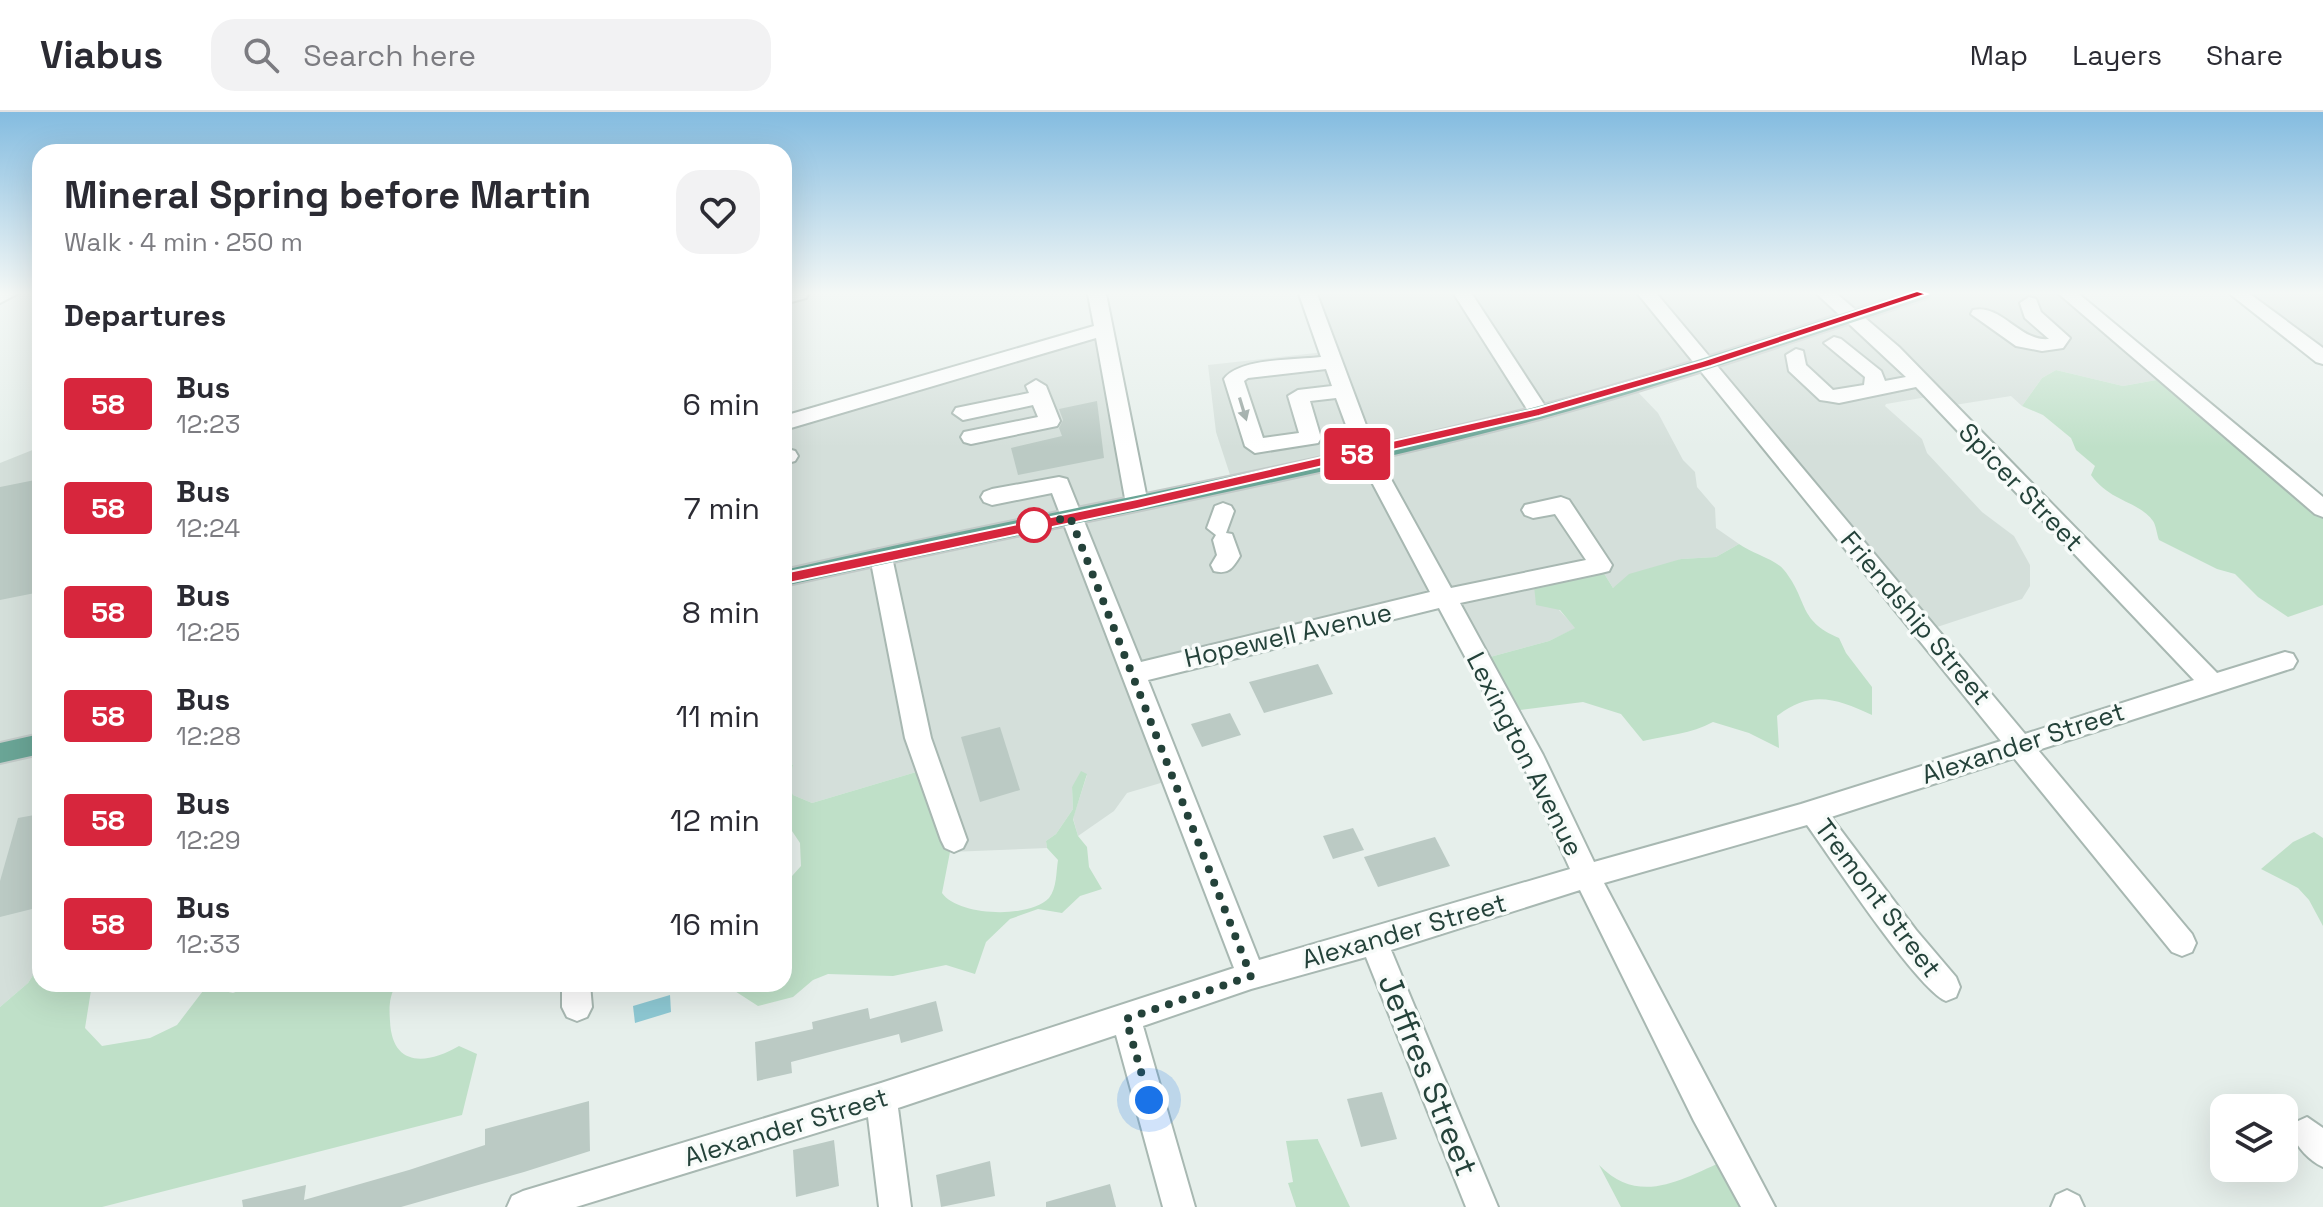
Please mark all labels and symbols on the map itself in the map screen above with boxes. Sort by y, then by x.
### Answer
one-way arrow [1237,397,1250,421]
street label: Spicer Street [1951,416,2091,558]
line badge: 58 [1321,428,1393,480]
unlabelled marker [1017,508,1051,542]
street label: Friendship Street [1833,524,1999,712]
street label: Hopewell Avenue [1181,595,1395,675]
street label: Lexington Avenue [1459,646,1591,862]
street label: Alexander Street [1917,694,2129,792]
street label: Tremont Street [1807,812,1949,984]
street label: Alexander Street [1298,886,1510,976]
street label: Jeffres Street [1369,968,1487,1182]
street label: Alexander Street [680,1080,892,1174]
your location [1129,1080,1169,1120]

